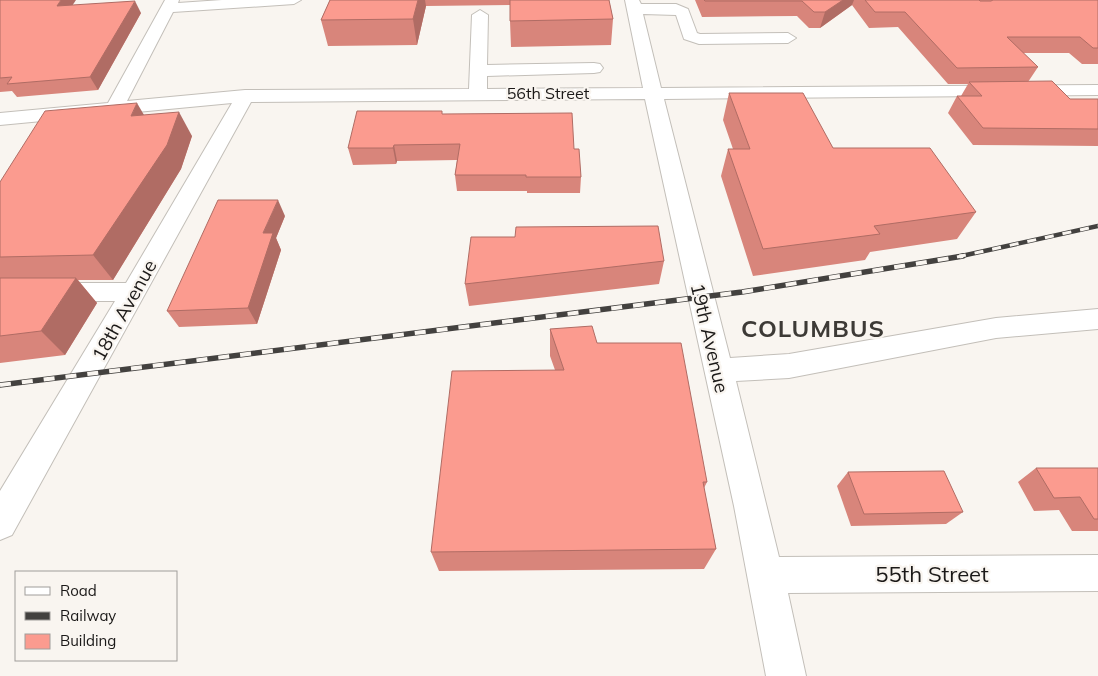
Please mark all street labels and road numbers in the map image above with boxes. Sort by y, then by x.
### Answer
street label: 56th Street [507,83,590,103]
street label: 18th Avenue [86,255,162,365]
street label: 19th Avenue [686,281,734,395]
street label: 55th Street [875,560,989,588]

